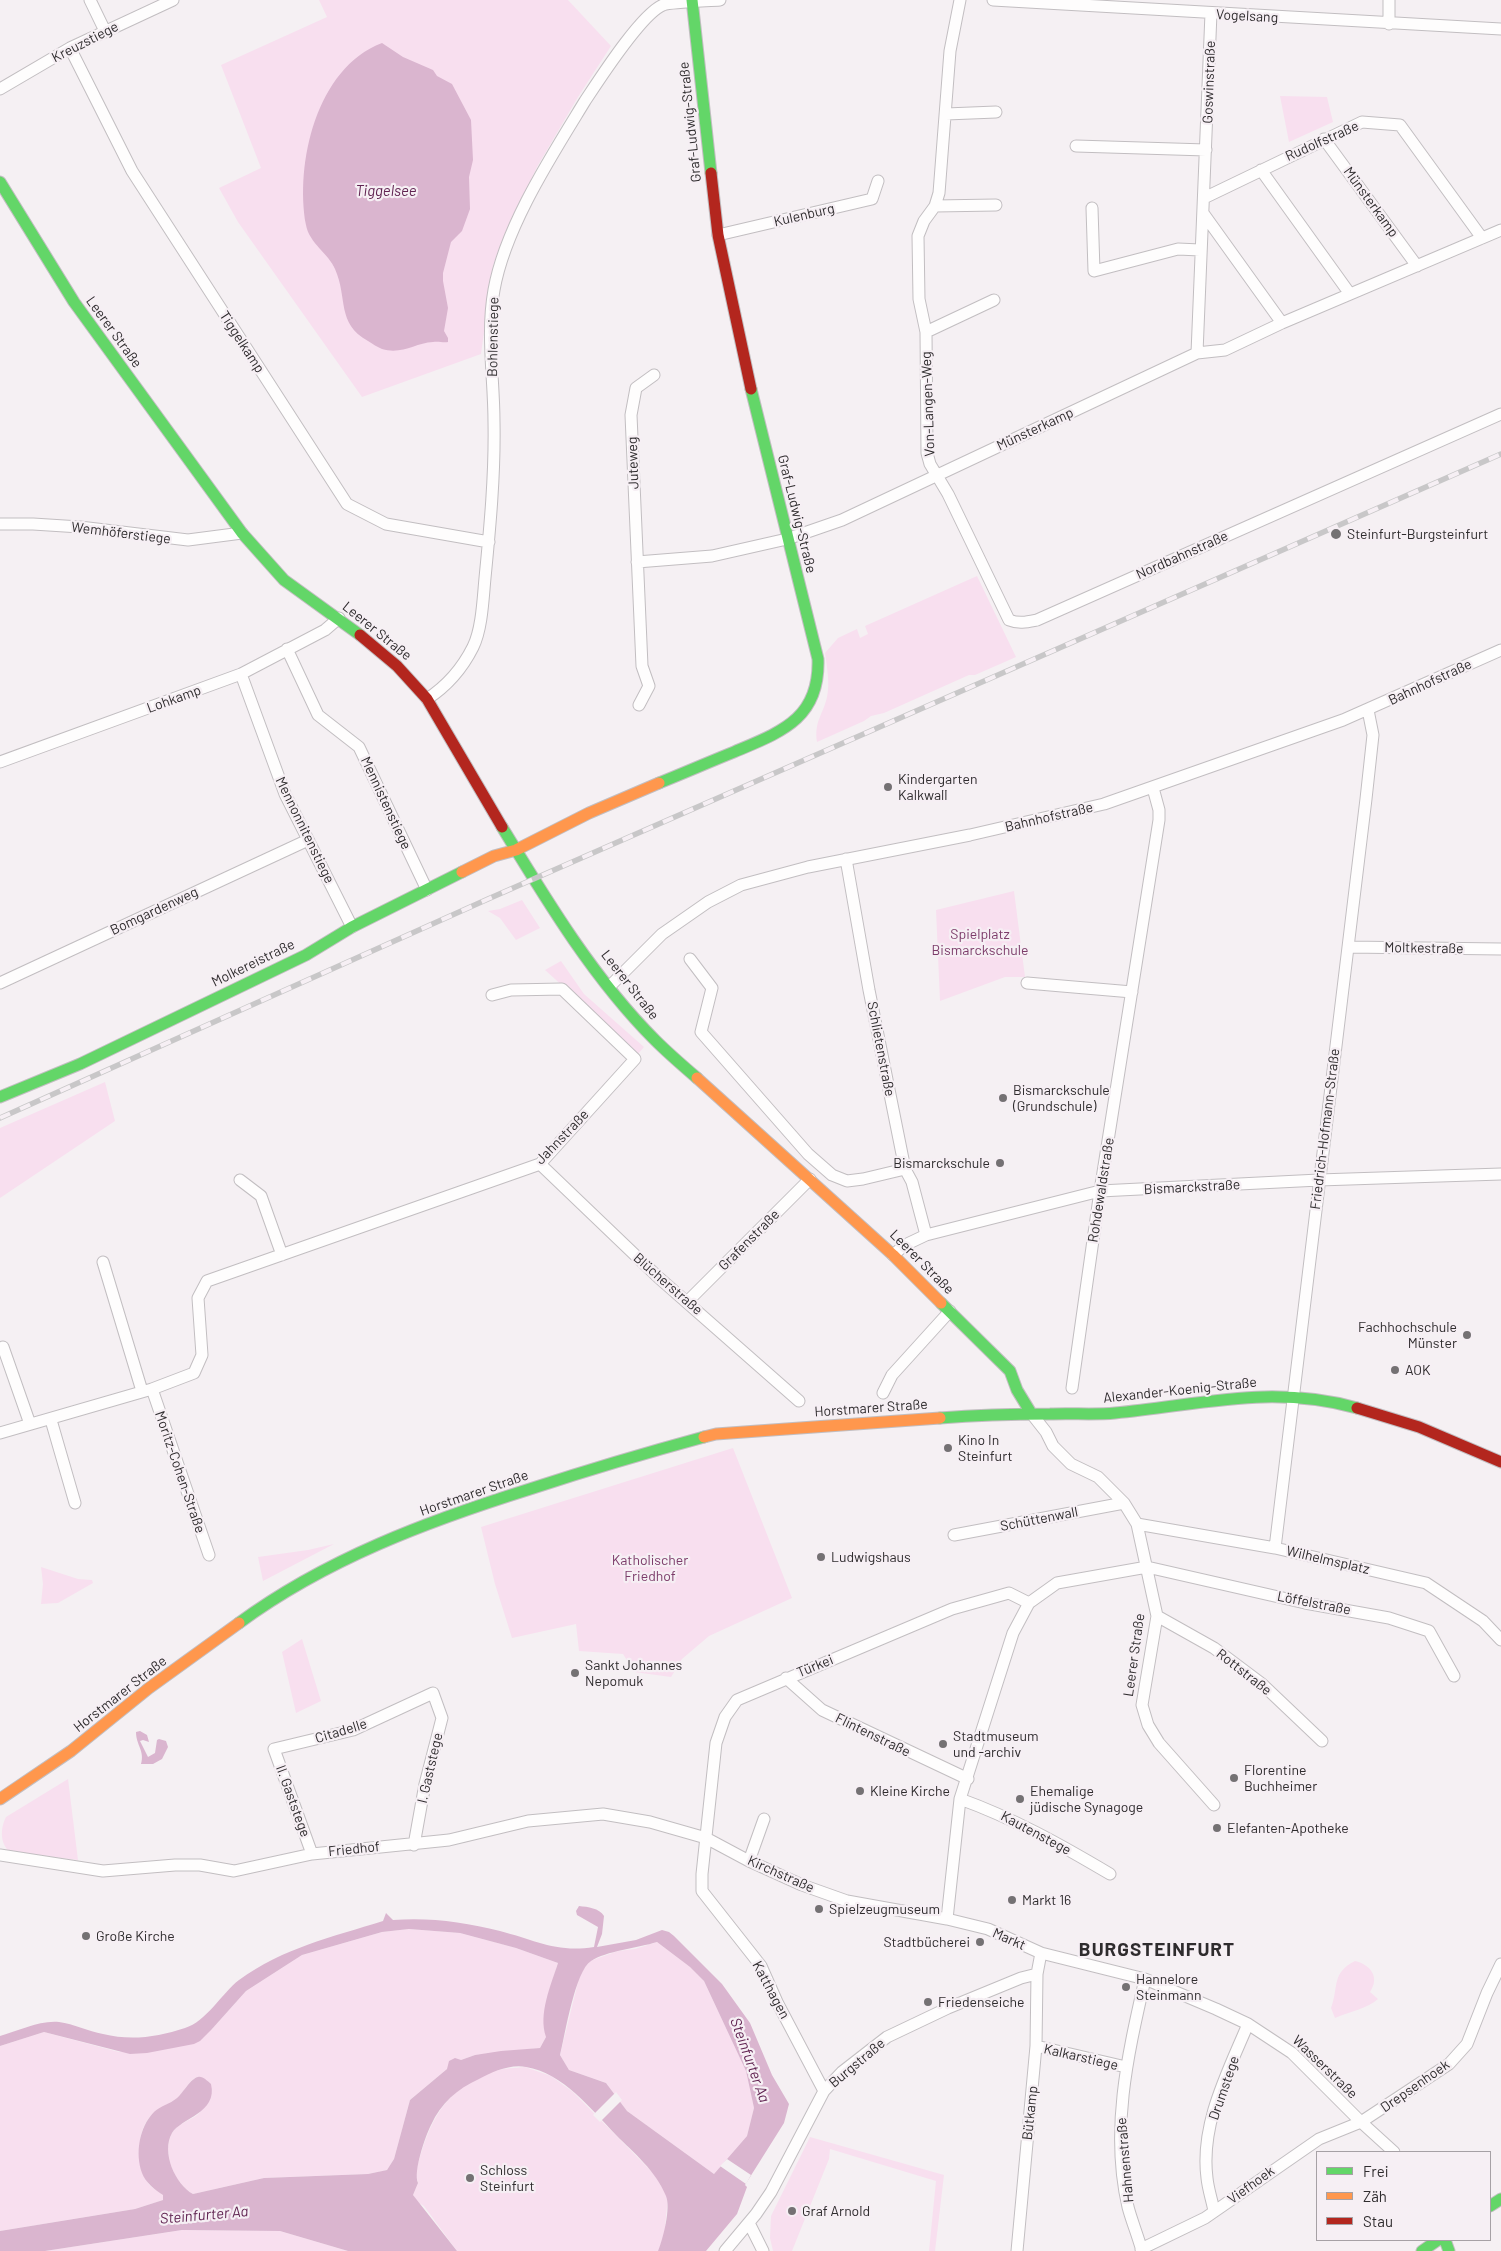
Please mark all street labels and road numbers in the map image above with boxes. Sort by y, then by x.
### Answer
street label: Vogelsang [1215,6,1279,26]
street label: Kreuzstiege [49,18,121,66]
street label: Goswinstraße [1199,40,1219,124]
street label: Graf-Ludwig-Straße [675,61,705,183]
street label: Rudolfstraße [1283,117,1361,165]
street label: Münsterkamp [1340,164,1402,240]
street label: Kulenburg [772,200,836,230]
street label: Leerer Straße [83,293,145,371]
street label: Bohlenstiege [484,297,502,377]
street label: Tiggelkamp [216,308,268,376]
street label: Von-Langen-Weg [918,351,938,457]
street label: Münsterkamp [994,404,1076,454]
street label: Juteweg [624,436,642,490]
street label: Graf-Ludwig-Straße [774,453,820,575]
street label: Wemhöferstiege [70,519,172,547]
street label: Nordbahnstraße [1133,527,1231,583]
street label: Leerer Straße [339,598,415,664]
street label: Bahnhofstraße [1386,655,1474,709]
street label: Lohkamp [145,681,203,717]
street label: Mennistenstiege [357,754,415,852]
street label: Mennonnitenstiege [272,774,338,886]
street label: Bahnhofstraße [1003,799,1095,835]
street label: Bomgardenweg [107,883,201,939]
street label: Molkereistraße [209,936,297,990]
street label: Moltkestraße [1384,939,1464,957]
street label: Leerer Straße [598,947,662,1023]
street label: Schlietenstraße [864,1000,898,1098]
street label: Friedrich-Hofmann-Straße [1307,1048,1343,1210]
street label: Jahnstraße [532,1106,592,1168]
street label: Rohdewaldstraße [1084,1136,1118,1244]
street label: Bismarckstraße [1143,1176,1241,1198]
street label: Grafenstraße [715,1206,783,1274]
street label: Leerer Straße [886,1226,958,1298]
street label: Blücherstraße [630,1249,706,1319]
street label: Alexander-Koenig-Straße [1102,1374,1258,1406]
street label: Horstmarer Straße [814,1396,928,1420]
street label: Moritz-Cohen-Straße [151,1409,209,1535]
street label: Horstmarer Straße [418,1467,530,1519]
street label: Schüttenwall [999,1503,1079,1535]
street label: Wilhelmsplatz [1285,1542,1371,1578]
street label: Löffelstraße [1276,1588,1352,1618]
street label: Leerer Straße [1120,1612,1148,1698]
street label: Rottstraße [1213,1645,1275,1699]
street label: Türkei [794,1651,836,1681]
street label: Horstmarer Straße [70,1652,170,1736]
street label: Flintenstraße [833,1710,913,1760]
street label: Citadelle [313,1715,369,1747]
street label: I. Gaststege [414,1731,446,1805]
street label: II. Gaststege [272,1763,314,1839]
street label: Kautenstege [998,1807,1074,1859]
street label: Friedhof [327,1838,381,1860]
street label: Kirchstraße [745,1852,817,1896]
street label: Markt [990,1924,1028,1954]
street label: Katthagen [749,1958,793,2022]
street label: Wasserstraße [1289,2032,1361,2102]
street label: Burgstraße [826,2035,888,2091]
street label: Kalkarstiege [1042,2040,1120,2074]
street label: Drumstege [1205,2054,1243,2122]
street label: Drepsenhoek [1377,2056,1453,2116]
street label: Bütkamp [1019,2085,1041,2141]
street label: Hahnenstraße [1113,2117,1137,2203]
street label: Viefhoek [1224,2162,1278,2208]

